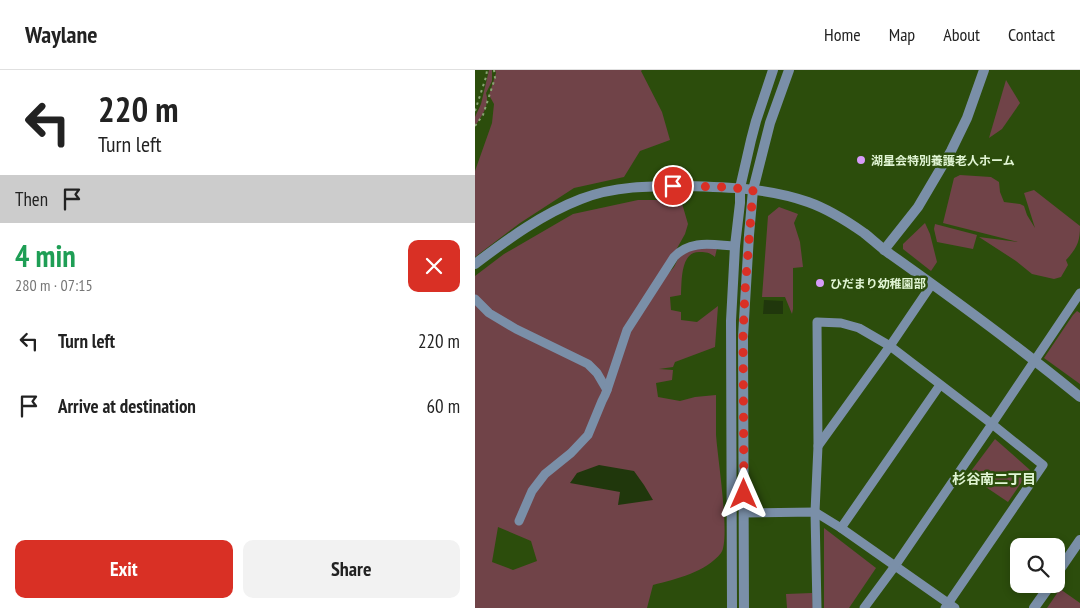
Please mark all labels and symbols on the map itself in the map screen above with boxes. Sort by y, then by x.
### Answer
place label: 湖星会特別養護老人ホーム [871,153,1015,168]
marker: 湖星会特別養護老人ホーム [855,154,867,166]
pin [652,165,694,207]
place label: ひだまり幼稚園部 [830,276,926,291]
marker: ひだまり幼稚園部 [814,277,826,289]
position arrow [717,467,769,519]
district label: 杉谷南二丁目 [952,470,1036,488]

